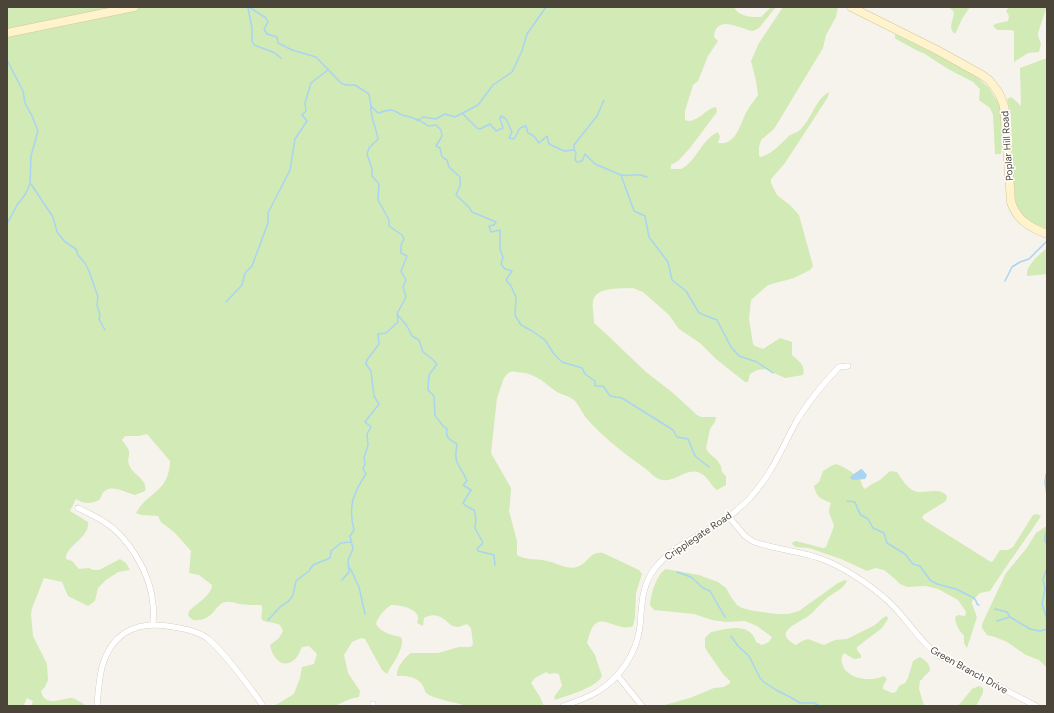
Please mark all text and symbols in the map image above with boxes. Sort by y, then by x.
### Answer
street label: Poplar Hill Road [998,110,1016,182]
street label: Cripplegate Road [662,509,734,563]
street label: Green Branch Drive [928,643,1011,697]

